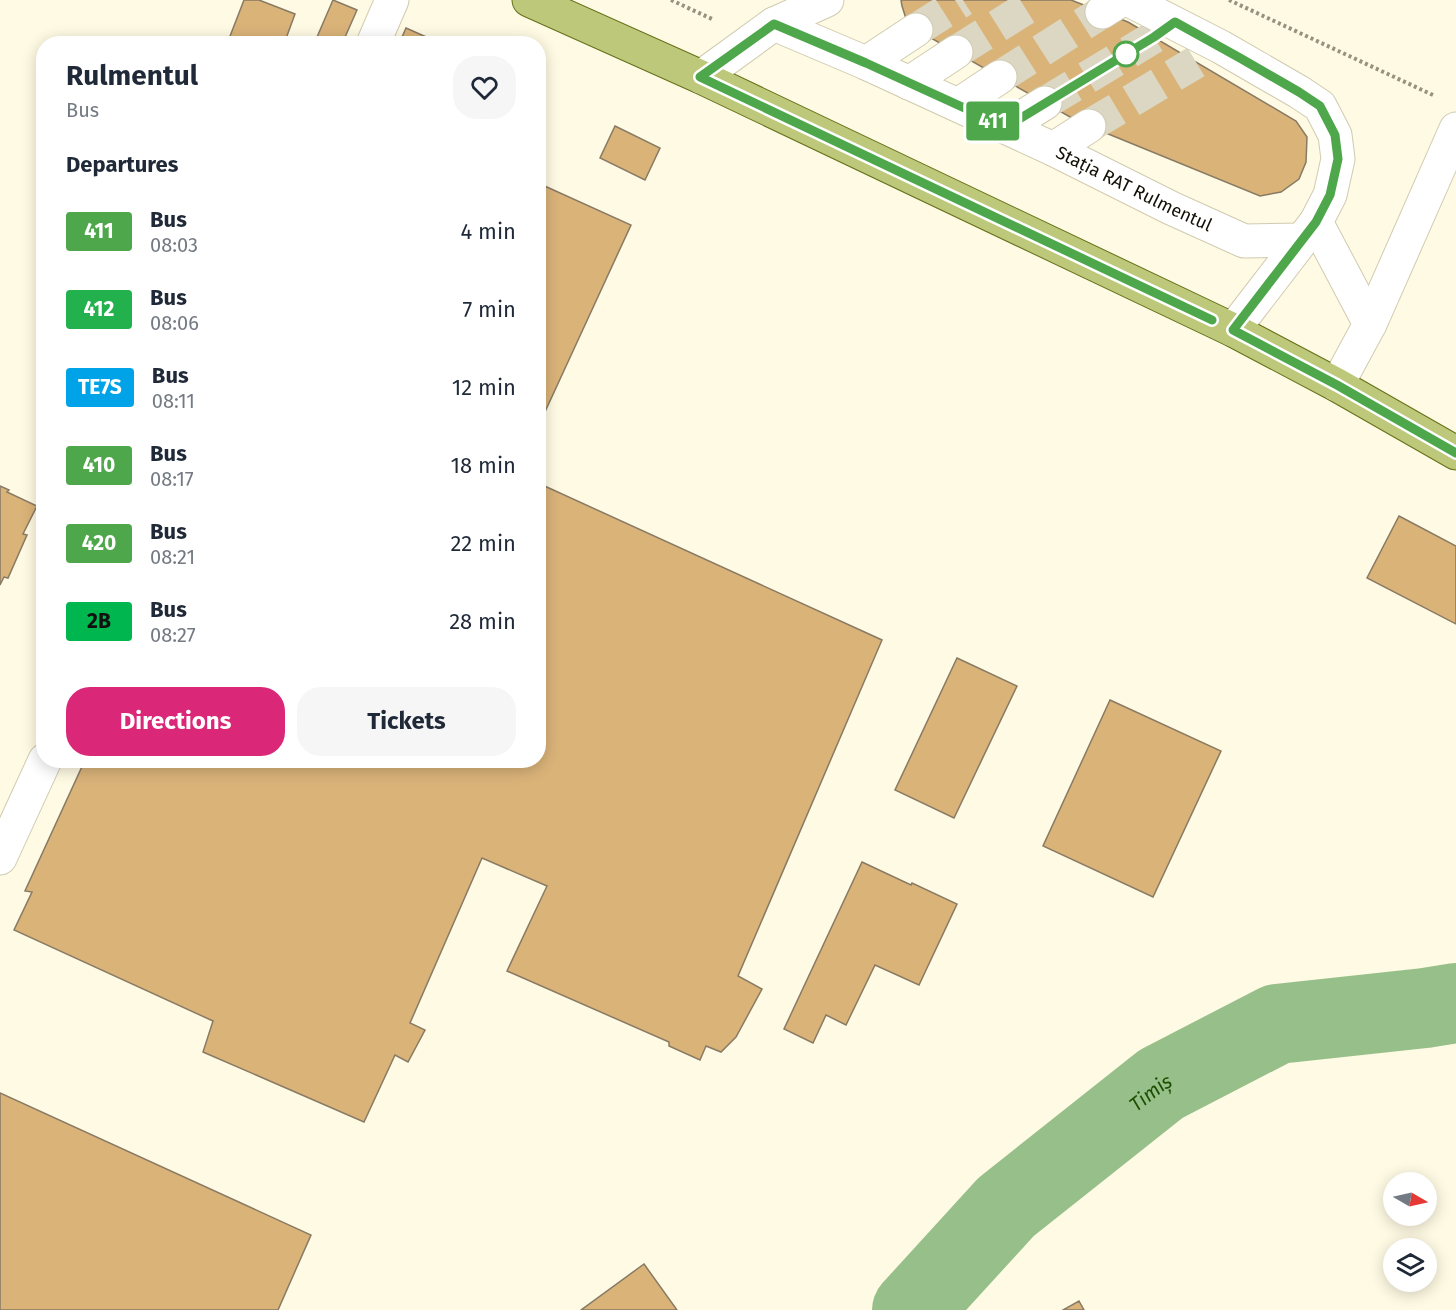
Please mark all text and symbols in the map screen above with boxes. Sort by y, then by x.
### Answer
unlabelled marker [1113,41,1139,67]
button: heart [453,56,516,119]
text: Rulmentul [66,59,198,92]
text: Bus [66,98,99,122]
line badge: 411 [958,102,1028,140]
text: 411 [978,108,1008,134]
street label: Stația RAT Rulmentul [1052,141,1216,236]
text: Departures [66,151,178,178]
text: Bus [150,206,187,233]
text: 411 [84,218,114,244]
text: 4 min [461,218,516,245]
text: 08:03 [150,233,198,257]
text: Bus [150,284,187,311]
text: 412 [84,296,114,322]
text: 7 min [462,296,516,323]
text: 08:06 [150,311,199,335]
text: Bus [152,362,189,389]
text: TE7S [78,374,122,400]
text: 12 min [452,374,516,401]
text: 08:11 [152,389,195,413]
text: Bus [150,440,187,467]
text: 410 [83,452,115,478]
text: 18 min [451,452,516,479]
text: 08:17 [150,467,194,491]
text: Bus [150,518,187,545]
text: 420 [82,530,116,556]
text: 22 min [450,530,516,557]
text: 08:21 [150,545,195,569]
text: Bus [150,596,187,623]
text: 2B [87,608,111,634]
text: 28 min [449,608,516,635]
text: 08:27 [150,623,196,647]
button: Directions [66,687,285,756]
button: Tickets [297,687,516,756]
water label: Timiș [1124,1069,1176,1116]
north arrow [1383,1172,1437,1226]
map controls [1383,1172,1437,1292]
button: layers [1383,1238,1437,1292]

